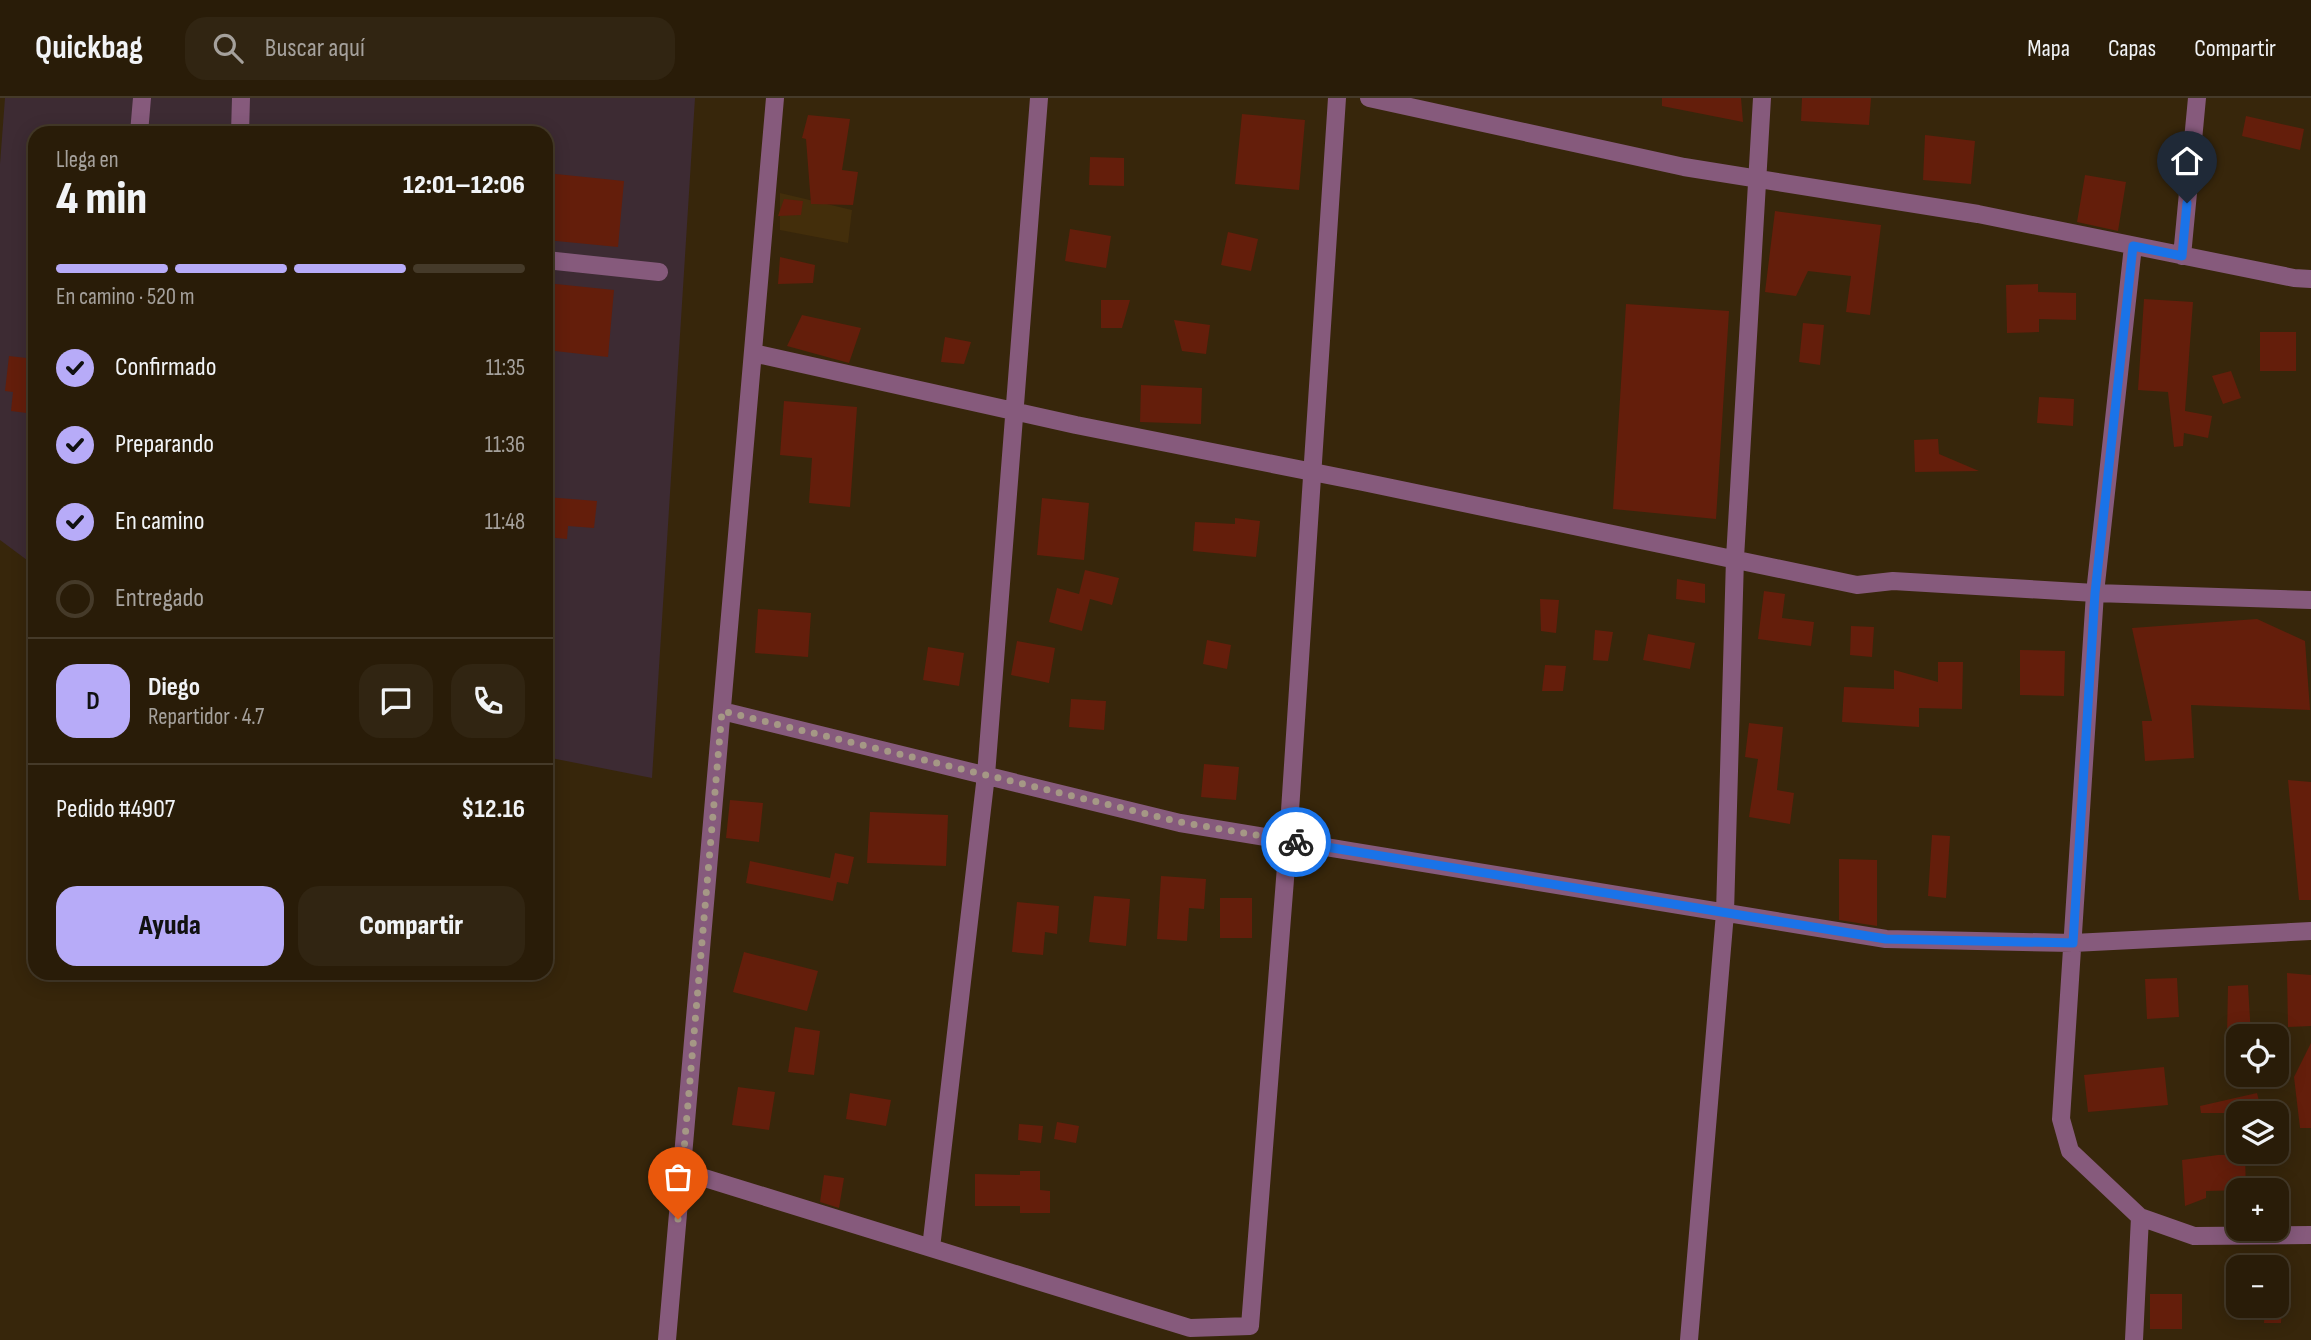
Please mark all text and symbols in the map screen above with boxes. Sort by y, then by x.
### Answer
search box [185,17,675,80]
text: Quickbag [35,28,143,68]
icon: search [209,29,247,67]
text: Buscar aquí [265,33,365,64]
text: Mapa [2027,34,2070,63]
text: Capas [2108,34,2156,63]
text: Compartir [2194,34,2276,63]
pin [2157,131,2217,203]
icon: home [2168,142,2206,180]
text: Llega en [56,146,119,174]
text: 12:01–12:06 [403,170,525,201]
text: 4 min [56,172,147,227]
text: En camino · 520 m [56,283,194,311]
icon: check [56,349,94,387]
text: Confirmado [115,352,216,383]
text: 11:35 [486,354,525,382]
icon: check [56,426,94,464]
text: Preparando [115,429,214,460]
text: 11:36 [485,431,525,459]
icon: check [56,503,94,541]
text: En camino [115,506,205,537]
text: 11:48 [485,508,525,536]
text: Entregado [115,583,204,614]
button: chat [359,664,433,738]
button: phone [451,664,525,738]
text: Diego [148,672,200,703]
text: D [86,686,100,717]
text: Repartidor · 4.7 [148,703,264,731]
text: Pedido #4907 [56,794,175,825]
text: $12.16 [461,794,525,825]
courier [1261,807,1331,877]
icon: bike [1277,823,1315,861]
button: Ayuda [56,886,284,966]
button: Compartir [298,886,525,966]
map controls [2226,1024,2289,1318]
button: locate [2226,1024,2289,1087]
button: layers [2226,1101,2289,1164]
pin [648,1147,708,1219]
icon: bag [659,1158,697,1196]
button: + [2226,1178,2289,1241]
button: − [2226,1255,2289,1318]

